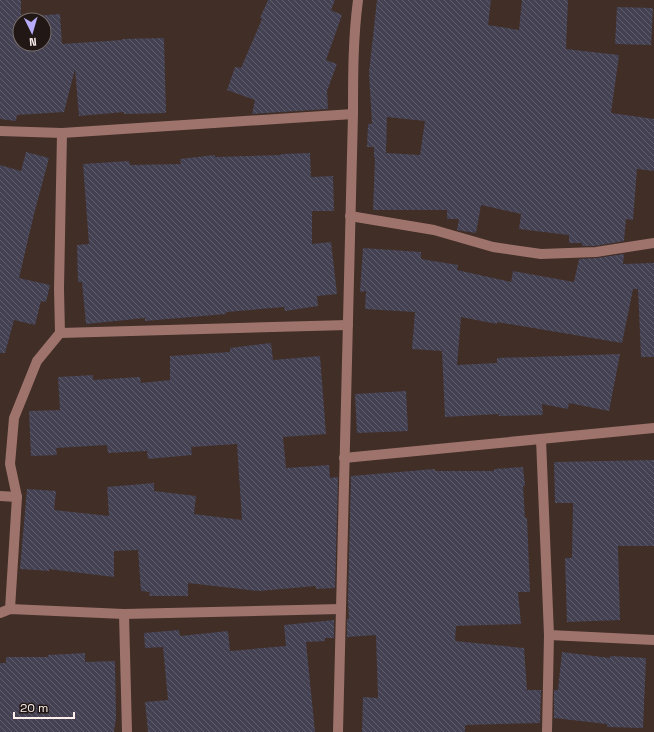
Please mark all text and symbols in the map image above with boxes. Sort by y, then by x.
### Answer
north arrow [12,12,52,52]
text: N [29,35,37,49]
scale bar [14,694,74,720]
text: 20 m [20,700,48,716]

